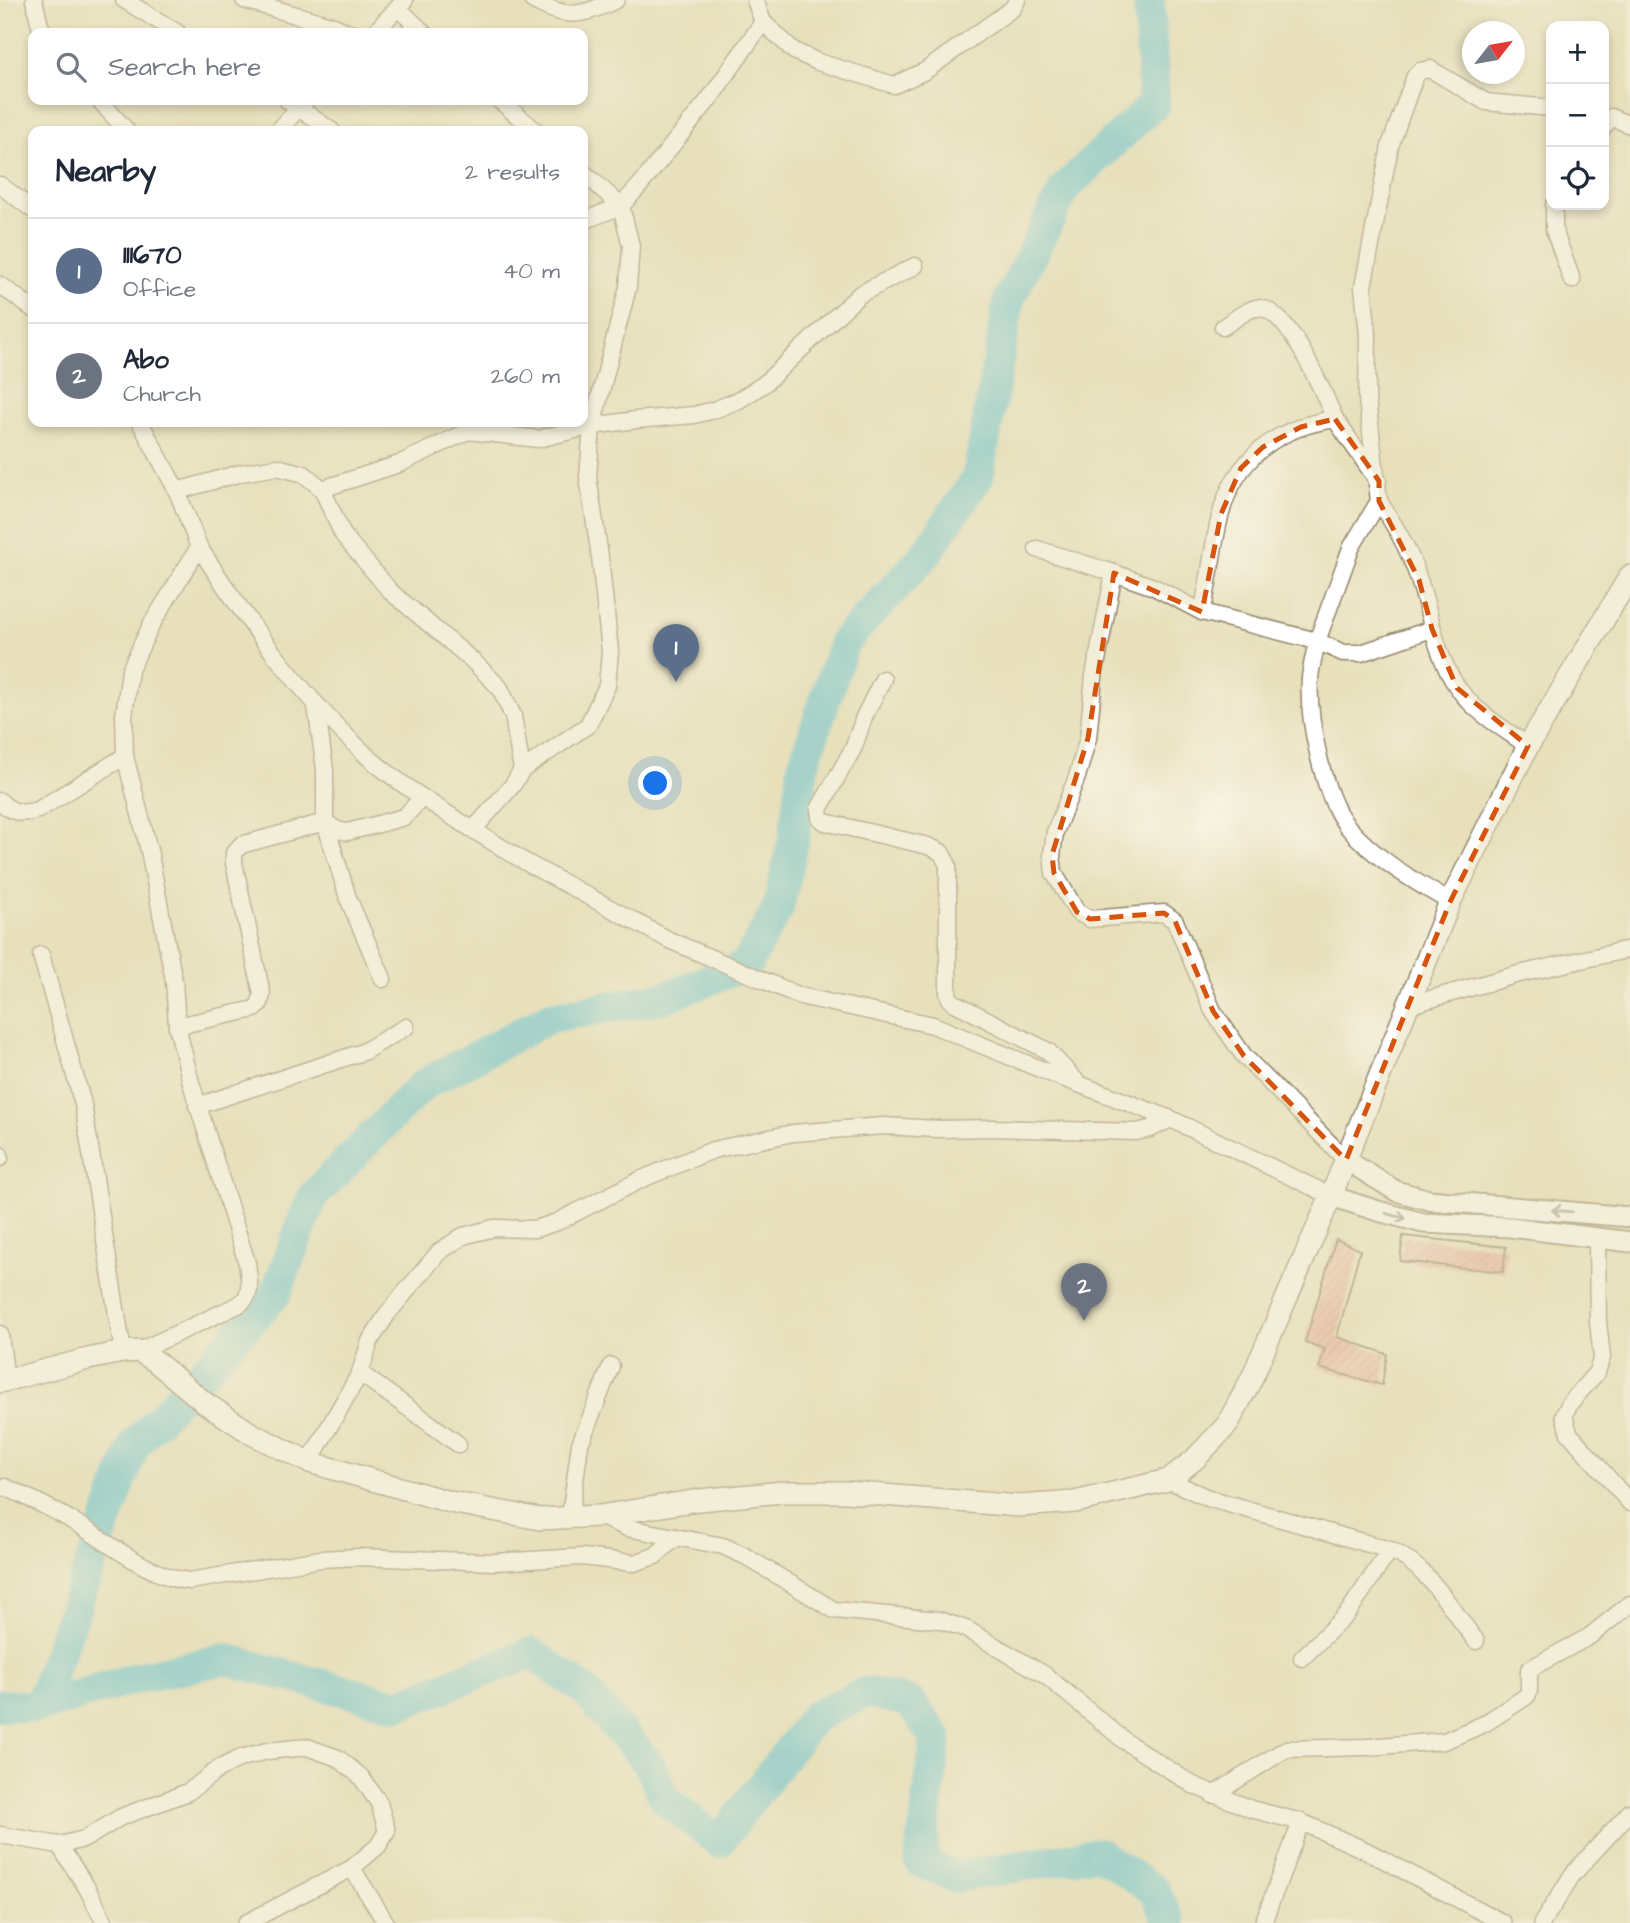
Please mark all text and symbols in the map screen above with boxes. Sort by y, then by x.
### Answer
north arrow [1462,21,1525,84]
map controls [1546,21,1609,210]
button: + [1546,21,1609,84]
search box [28,28,588,105]
icon: search [52,48,90,86]
text: Search here [108,49,261,85]
button: − [1546,84,1609,147]
button: locate [1546,147,1609,210]
text: Nearby [56,151,156,193]
text: 2 results [465,156,560,188]
text: 111670 [123,237,182,273]
text: 1 [78,255,80,287]
text: 40 m [503,255,560,287]
text: Office [123,273,196,305]
text: Abo [123,342,169,378]
text: 2 [72,360,86,392]
text: 260 m [491,360,560,392]
text: Church [123,378,201,410]
pin: 1 [653,624,699,682]
your location [638,766,672,800]
one-way arrow [1551,1204,1574,1217]
one-way arrow [1384,1210,1407,1223]
pin: 2 [1061,1263,1107,1321]

